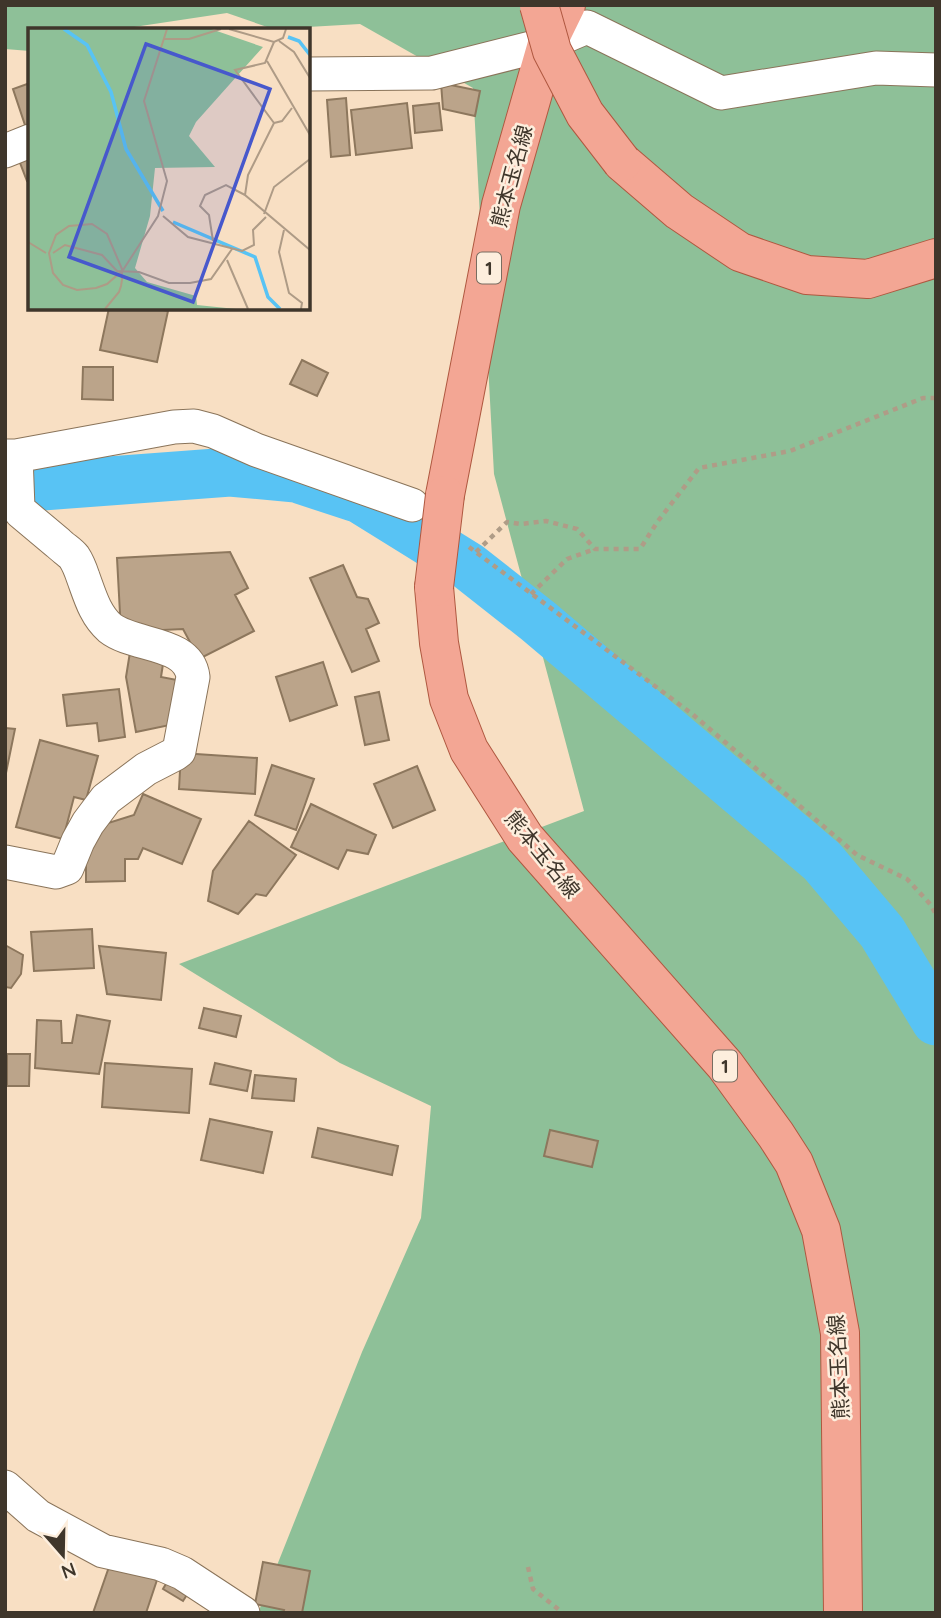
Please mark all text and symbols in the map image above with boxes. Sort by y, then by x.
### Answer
inset map [28,28,310,310]
street label: 熊本玉名線 [485,122,537,230]
road number: 1 [477,252,501,284]
street label: 熊本玉名線 [500,805,586,903]
road number: 1 [713,1050,737,1082]
street label: 熊本玉名線 [822,1314,854,1420]
north arrow [28,1520,98,1590]
text: N [58,1557,79,1585]

